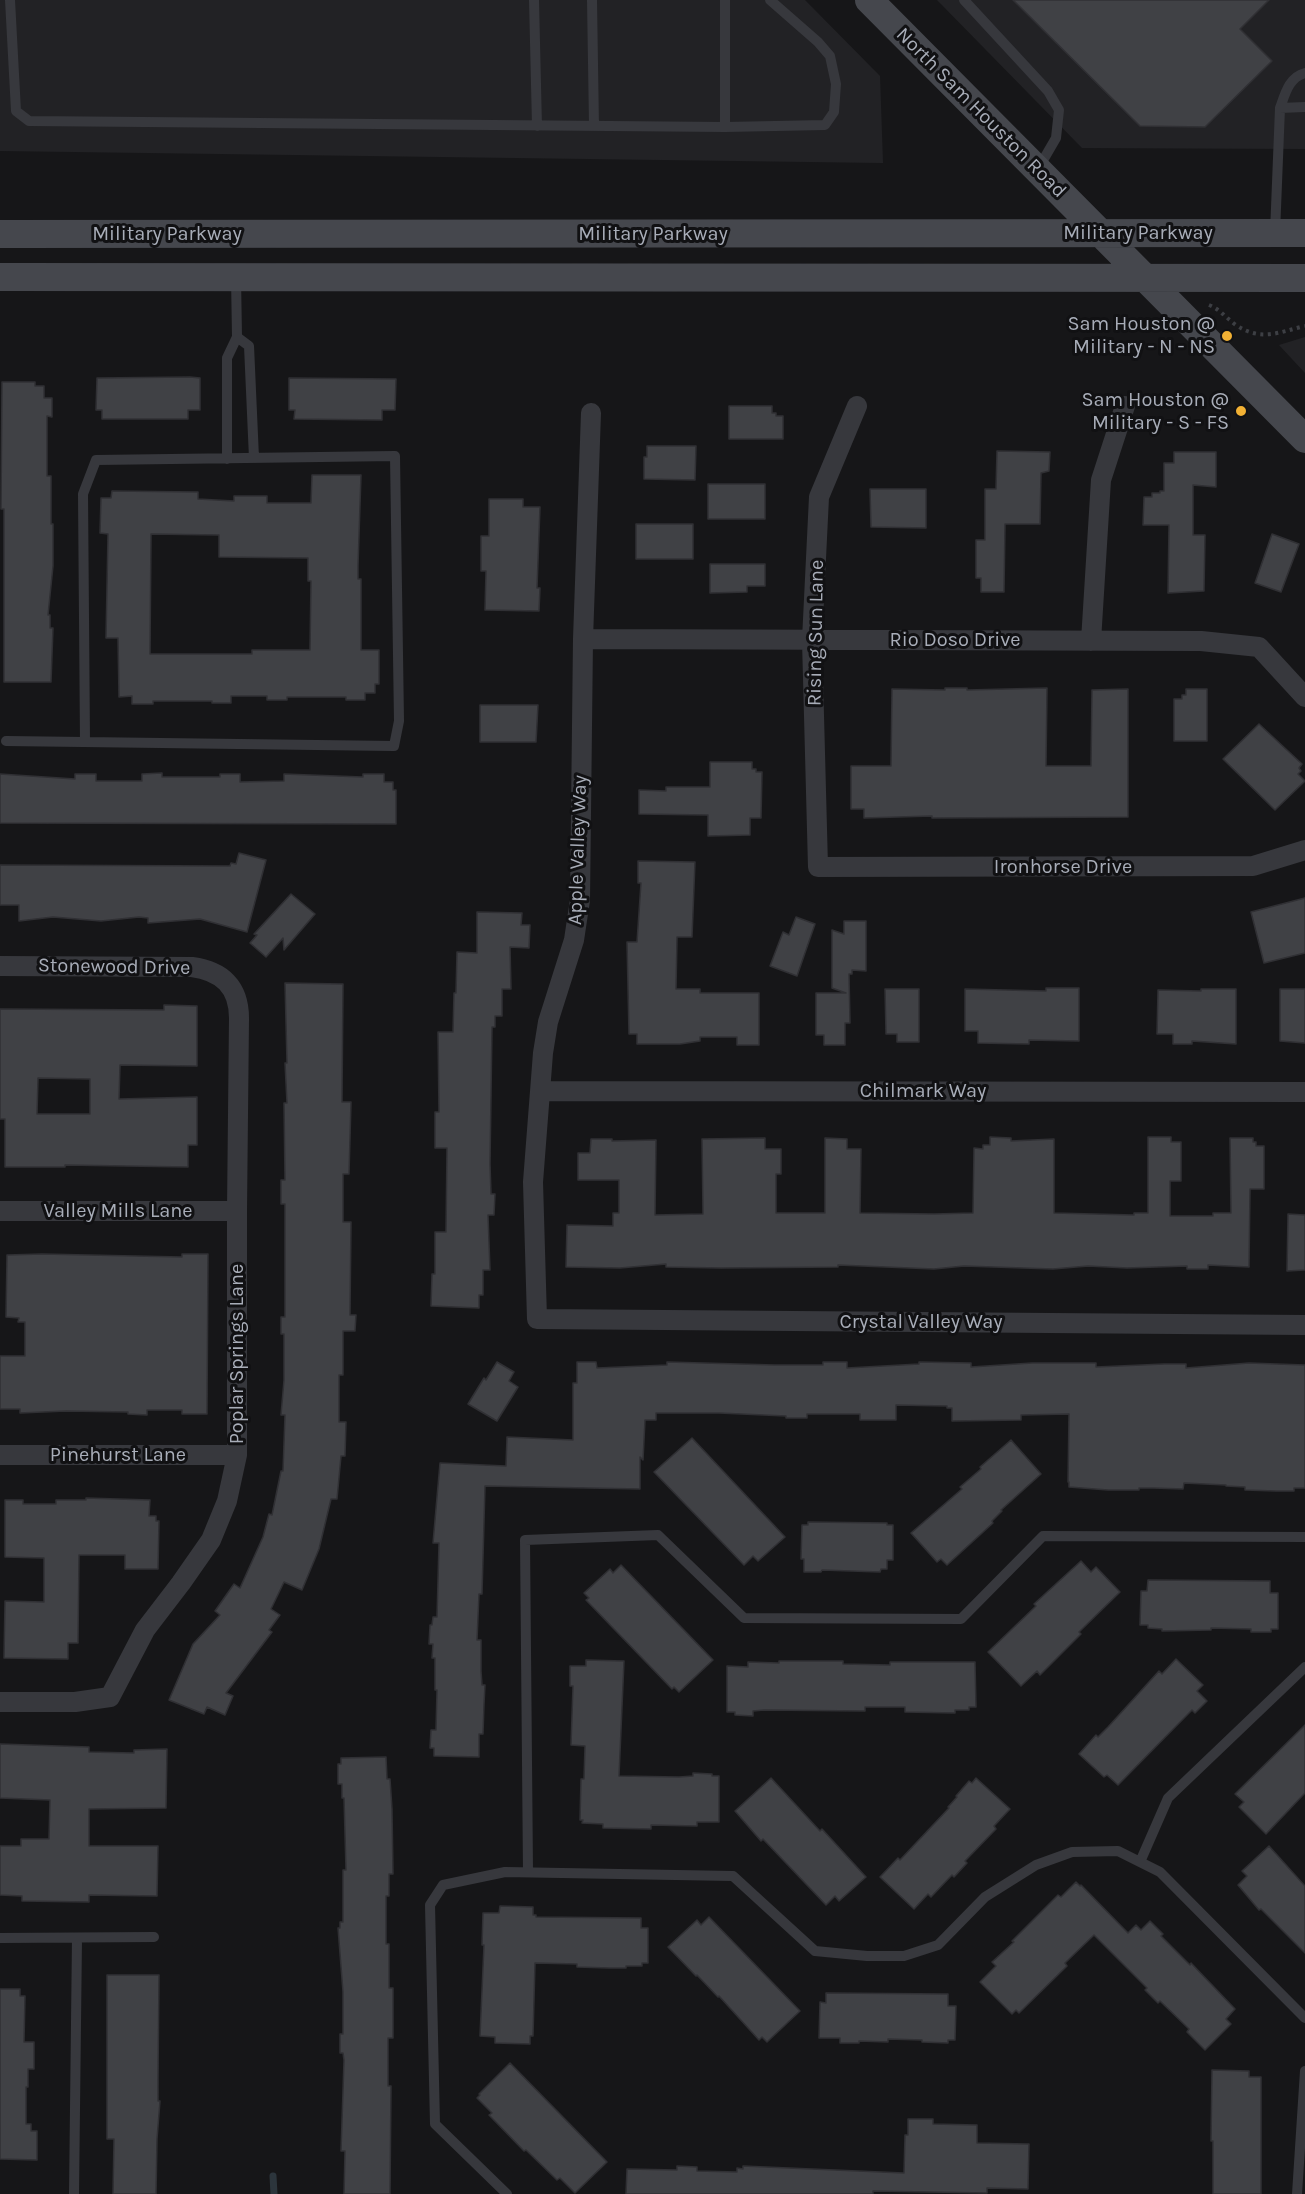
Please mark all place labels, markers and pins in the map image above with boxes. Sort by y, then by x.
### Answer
place label: Sam Houston @ Military - N - NS [1067,312,1215,359]
marker: Sam Houston @ Military - N - NS [1220,329,1234,343]
place label: Sam Houston @ Military - S - FS [1081,388,1229,435]
marker: Sam Houston @ Military - S - FS [1234,404,1248,418]

